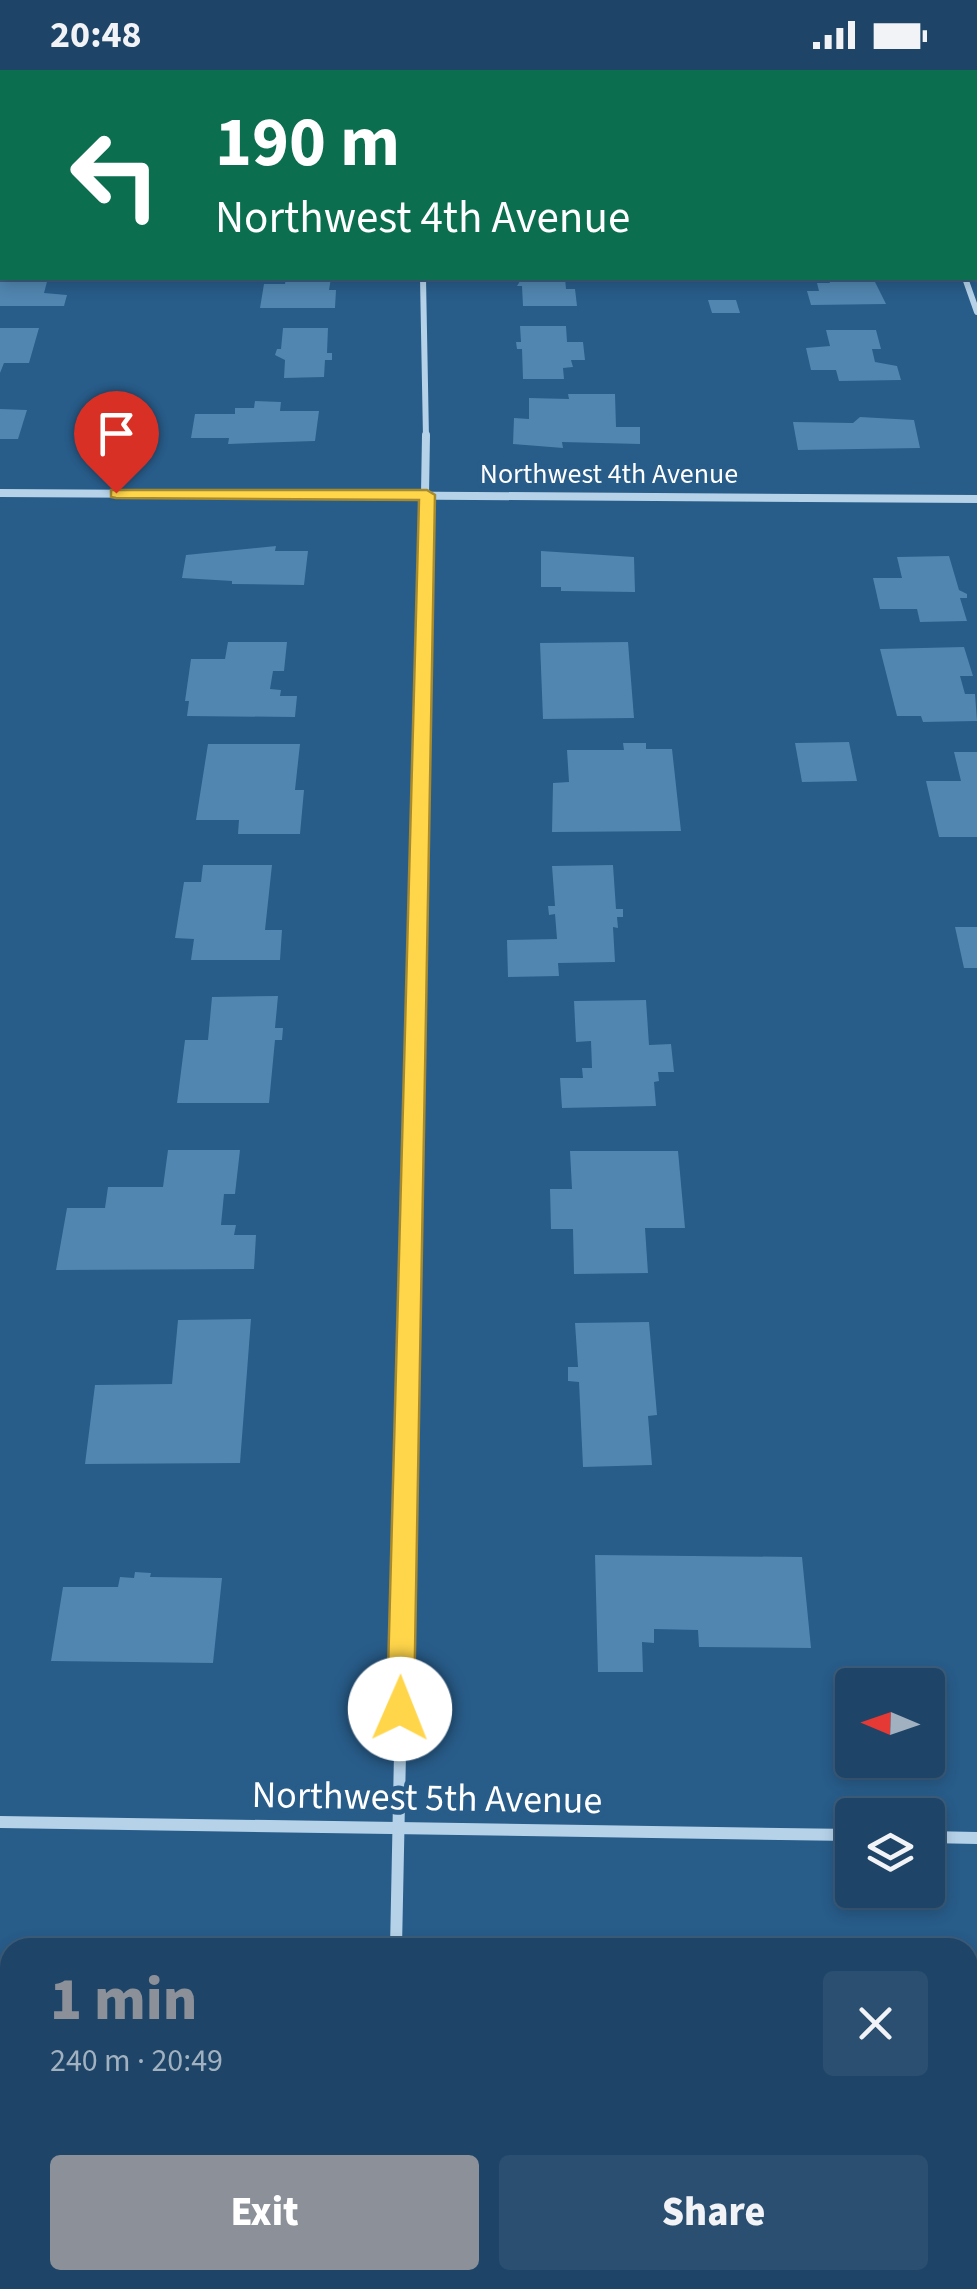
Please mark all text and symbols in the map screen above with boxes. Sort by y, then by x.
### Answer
text: 20:48 [50,8,142,62]
text: 190 m [215,93,400,193]
icon: left [50,110,180,240]
text: Northwest 4th Avenue [215,186,630,250]
pin [74,391,159,494]
icon: arrive [89,406,144,461]
street label: Northwest 4th Avenue [480,454,738,494]
position arrow [348,1657,452,1761]
north arrow [835,1668,945,1778]
map controls [835,1668,945,1908]
street label: Northwest 5th Avenue [251,1768,603,1828]
button: layers [835,1798,945,1908]
text: 1 min [50,1958,197,2043]
button: close [823,1971,928,2076]
text: 240 m · 20:49 [50,2038,223,2084]
button: Exit [50,2155,479,2270]
button: Share [499,2155,928,2270]

